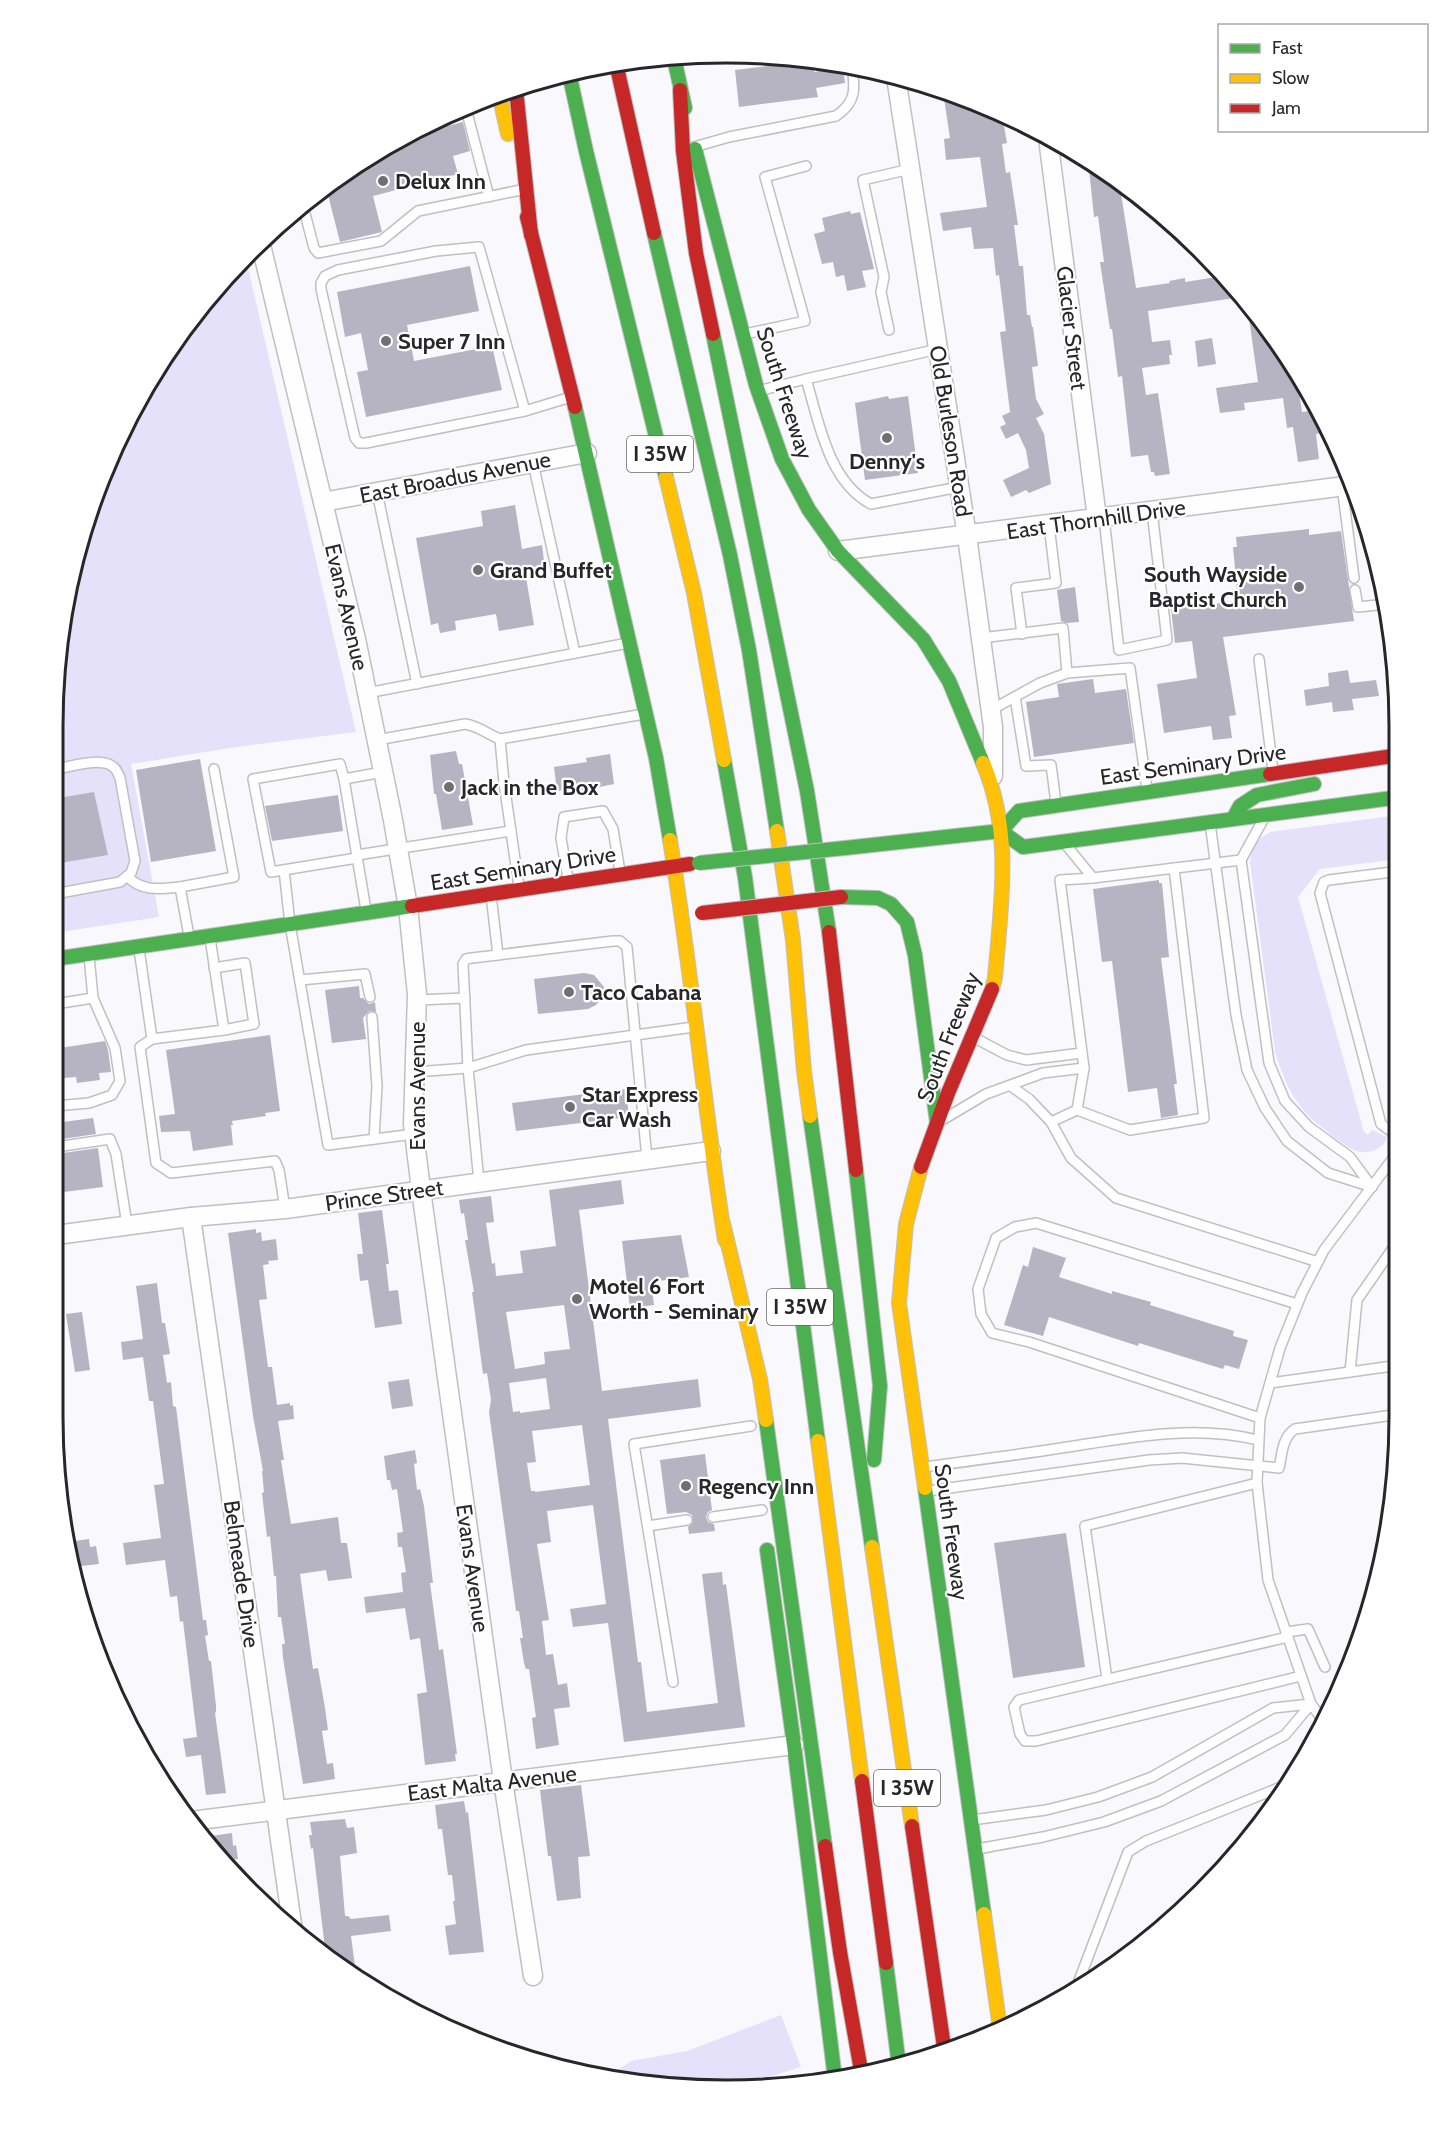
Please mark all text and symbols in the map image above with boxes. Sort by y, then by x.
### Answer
legend [1218,24,1428,132]
text: Fast [1272,37,1303,59]
text: Slow [1272,67,1309,89]
text: Jam [1271,97,1301,119]
place label: Delux Inn [395,168,486,195]
marker: Delux Inn [376,174,390,188]
street label: Glacier Street [1051,264,1093,392]
street label: South Freeway [750,324,819,463]
place label: Super 7 Inn [398,328,505,355]
marker: Super 7 Inn [379,334,393,348]
street label: Old Burleson Road [924,343,977,519]
marker: Denny's [880,431,894,445]
road number: I 35W [627,436,693,472]
street label: East Broadus Avenue [357,446,553,509]
place label: Denny's [849,448,925,475]
street label: East Thornhill Drive [1005,494,1187,545]
street label: Evans Avenue [319,541,374,673]
place label: Grand Buffet [490,557,612,584]
place label: South Wayside Baptist Church [1144,561,1287,613]
marker: Grand Buffet [471,563,485,577]
marker: South Wayside Baptist Church [1292,580,1306,594]
street label: East Seminary Drive [1098,738,1288,791]
place label: Jack in the Box [460,774,599,801]
marker: Jack in the Box [442,780,456,794]
street label: East Seminary Drive [428,840,618,896]
street label: South Freeway [911,968,986,1106]
place label: Taco Cabana [581,979,701,1006]
marker: Taco Cabana [562,985,576,999]
street label: Evans Avenue [404,1021,431,1151]
place label: Star Express Car Wash [582,1081,698,1133]
marker: Star Express Car Wash [563,1100,577,1114]
street label: Prince Street [323,1174,445,1217]
place label: Motel 6 Fort Worth - Seminary [589,1273,759,1325]
road number: I 35W [767,1289,833,1325]
marker: Motel 6 Fort Worth - Seminary [570,1292,584,1306]
street label: South Freeway [929,1462,974,1602]
place label: Regency Inn [698,1473,814,1500]
marker: Regency Inn [679,1479,693,1493]
street label: Belmeade Drive [218,1499,265,1649]
street label: Evans Avenue [450,1502,495,1634]
street label: East Malta Avenue [406,1760,578,1807]
road number: I 35W [874,1770,940,1806]

